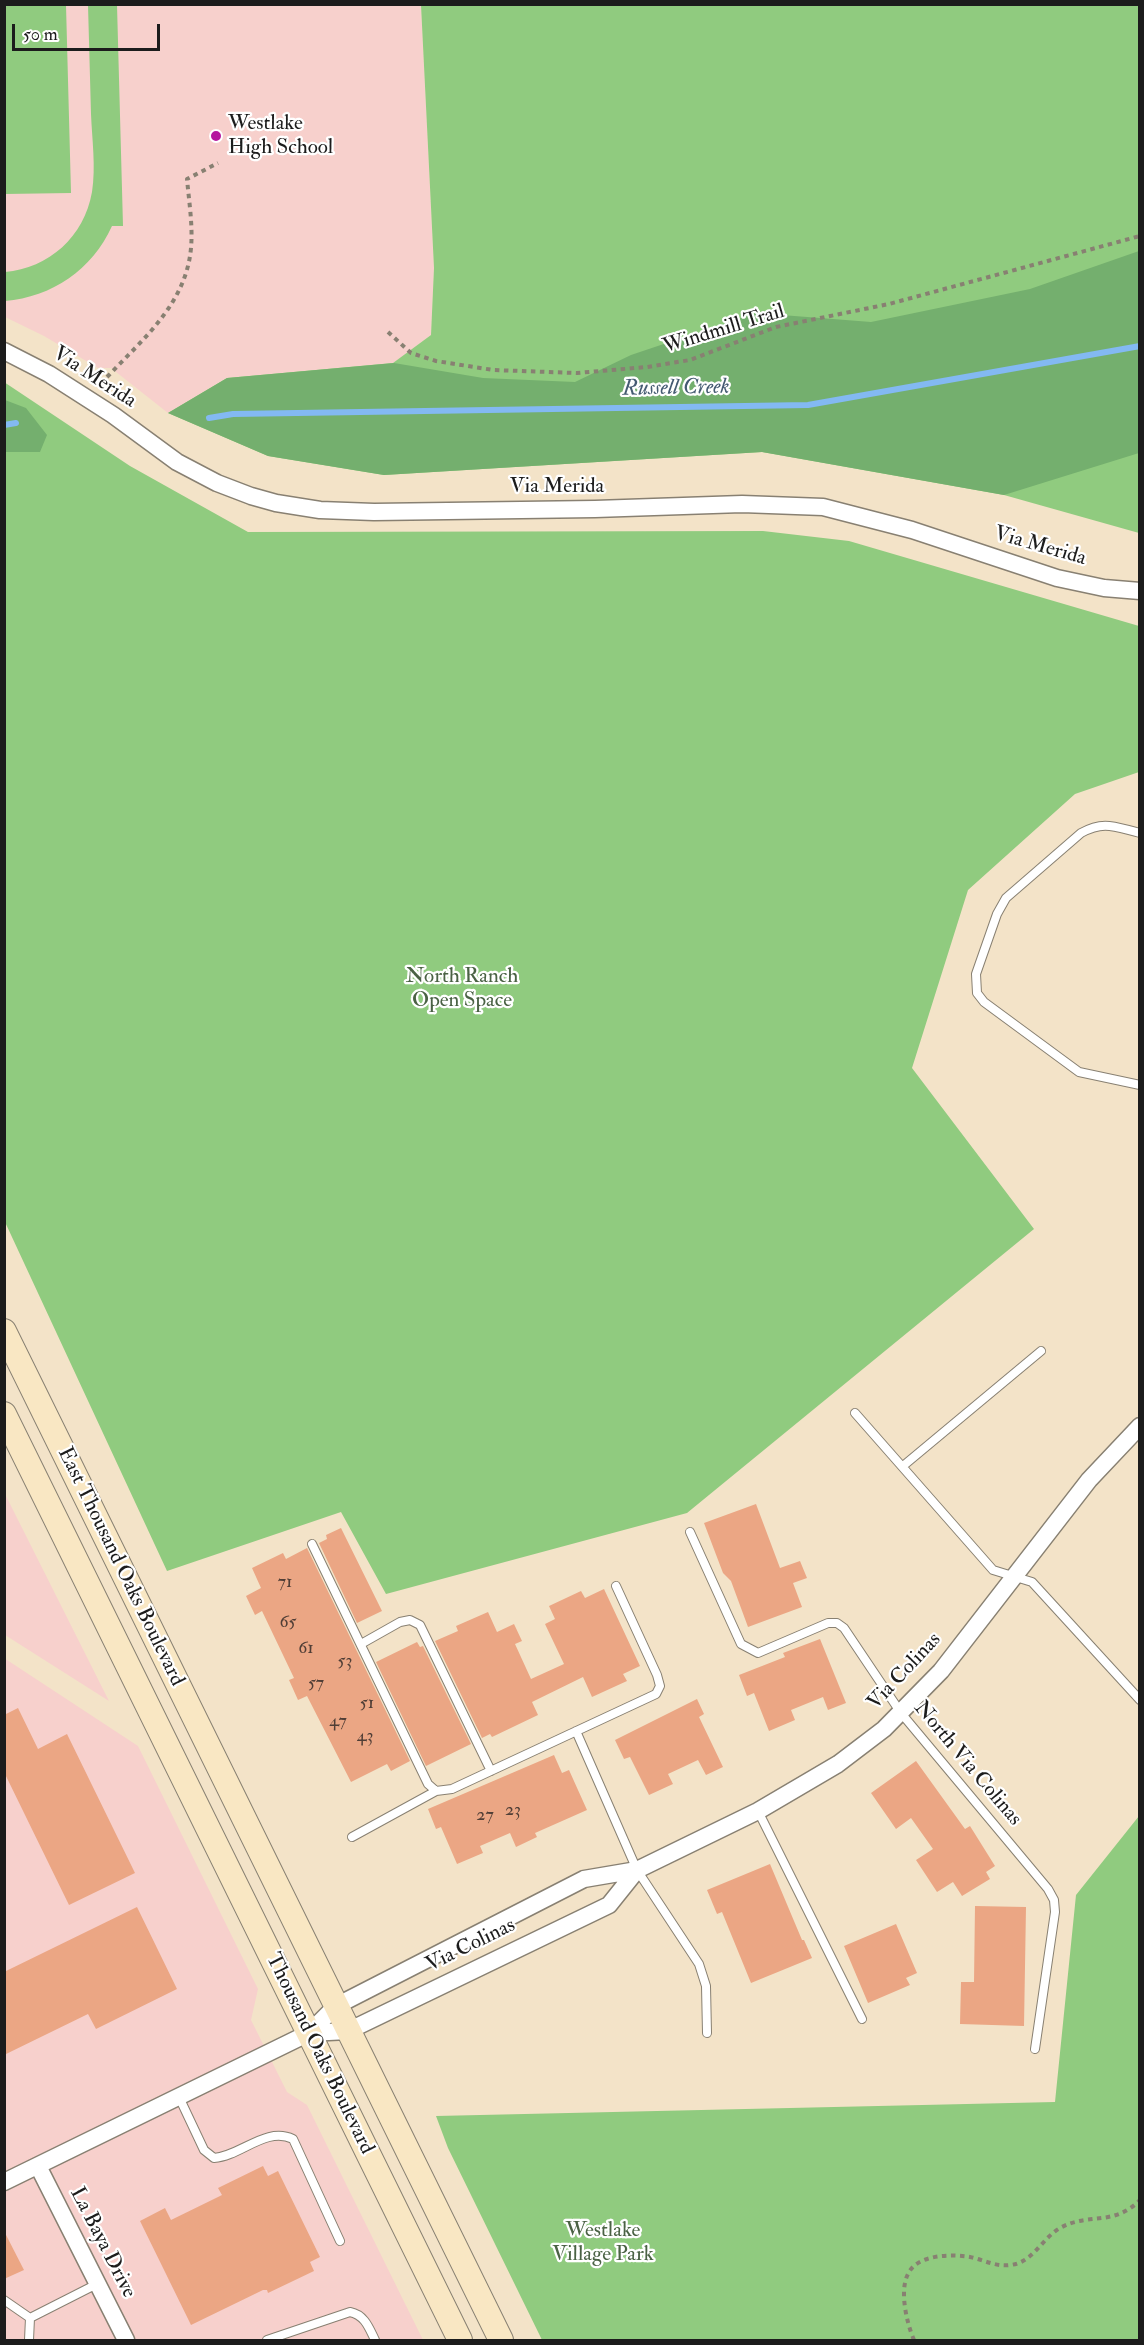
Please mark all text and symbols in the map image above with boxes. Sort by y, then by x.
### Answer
scale bar [15,12,164,50]
text: 50 m [23,23,58,46]
place label: Westlake High School [228,111,333,161]
marker: Westlake High School [209,129,223,143]
street label: Windmill Trail [660,300,788,360]
street label: Via Merida [48,342,140,414]
water label: Russell Creek [622,375,730,403]
street label: Via Merida [510,474,604,500]
street label: Via Merida [991,522,1089,572]
park label: North Ranch Open Space [406,964,518,1014]
street label: East Thousand Oaks Boulevard [51,1443,189,1691]
house number: 71 [278,1572,292,1594]
house number: 65 [280,1612,296,1634]
street label: Via Colinas [863,1628,947,1716]
house number: 61 [298,1638,314,1660]
house number: 53 [338,1651,352,1673]
house number: 57 [308,1673,324,1695]
house number: 51 [360,1693,374,1715]
street label: North Via Colinas [908,1697,1026,1831]
house number: 47 [329,1711,347,1733]
house number: 43 [357,1726,373,1748]
house number: 23 [505,1800,521,1822]
house number: 27 [476,1805,494,1827]
street label: Via Colinas [422,1914,520,1978]
street label: Thousand Oaks Boulevard [259,1949,379,2159]
street label: La Baya Drive [63,2183,141,2303]
park label: Westlake Village Park [552,2218,654,2268]

